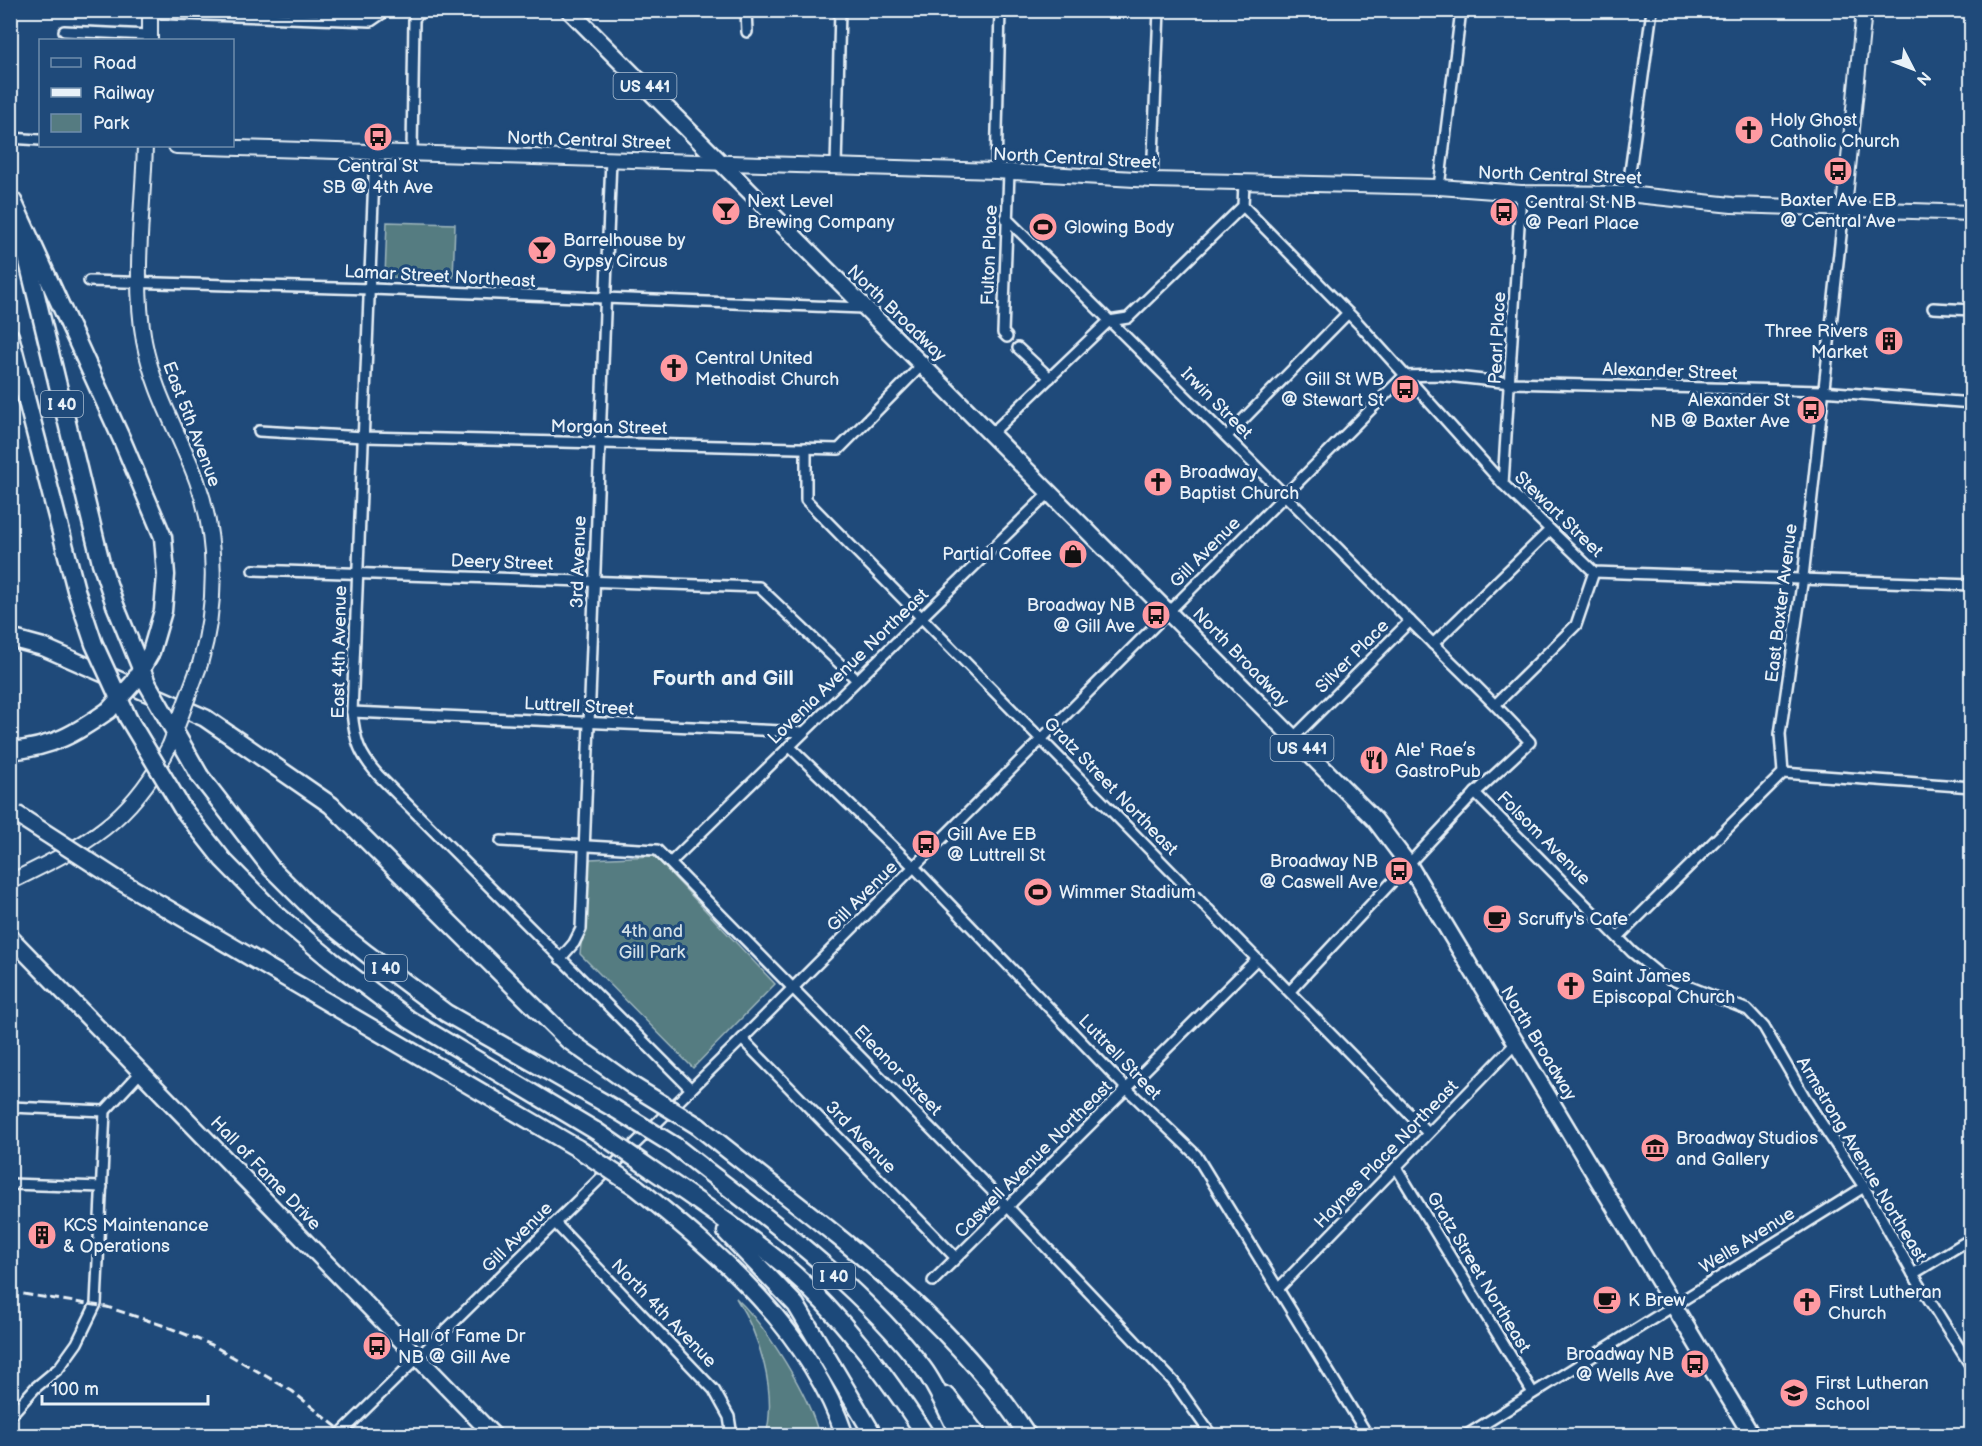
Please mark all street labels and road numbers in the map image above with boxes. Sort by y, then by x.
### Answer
road number: US 441 [614,73,676,99]
street label: North Central Street [507,127,672,154]
street label: North Central Street [992,144,1158,173]
street label: North Central Street [1478,162,1643,189]
street label: Fulton Place [977,204,1002,306]
street label: Lamar Street Northeast [344,261,537,292]
street label: North Broadway [843,261,951,367]
street label: Pearl Place [1485,291,1510,385]
street label: East 5th Avenue [158,359,225,490]
street label: Alexander Street [1602,359,1738,384]
street label: Irwin Street [1177,363,1257,444]
road number: I 40 [41,391,83,417]
street label: Morgan Street [551,416,668,439]
street label: Stewart Street [1510,467,1608,562]
street label: Gill Avenue [1166,513,1245,592]
street label: 3rd Avenue [566,515,591,609]
street label: East Baxter Avenue [1761,522,1802,684]
street label: Deery Street [450,550,554,575]
street label: Lovenia Avenue Northeast [764,584,933,749]
street label: East 4th Avenue [328,585,351,719]
street label: North Broadway [1188,603,1294,712]
street label: Silver Place [1311,615,1394,697]
street label: Luttrell Street [523,693,635,720]
street label: Gratz Street Northeast [1039,713,1182,860]
road number: US 441 [1270,735,1334,761]
street label: Folsom Avenue [1492,787,1595,890]
street label: Gill Avenue [823,857,902,936]
road number: I 40 [365,955,407,981]
street label: North Broadway [1496,982,1581,1105]
street label: Luttrell Street [1074,1010,1166,1105]
street label: Eleanor Street [849,1021,946,1120]
street label: Armstrong Avenue Northeast [1792,1053,1931,1266]
street label: Caswell Avenue Northeast [950,1076,1117,1242]
street label: Haynes Place Northeast [1310,1076,1463,1233]
street label: 3rd Avenue [821,1097,901,1178]
street label: Hall of Fame Drive [206,1112,325,1235]
street label: Gratz Street Northeast [1422,1188,1535,1357]
street label: Gill Avenue [478,1198,557,1277]
street label: Wells Avenue [1696,1203,1799,1278]
street label: North 4th Avenue [607,1255,721,1372]
road number: I 40 [813,1263,855,1289]

